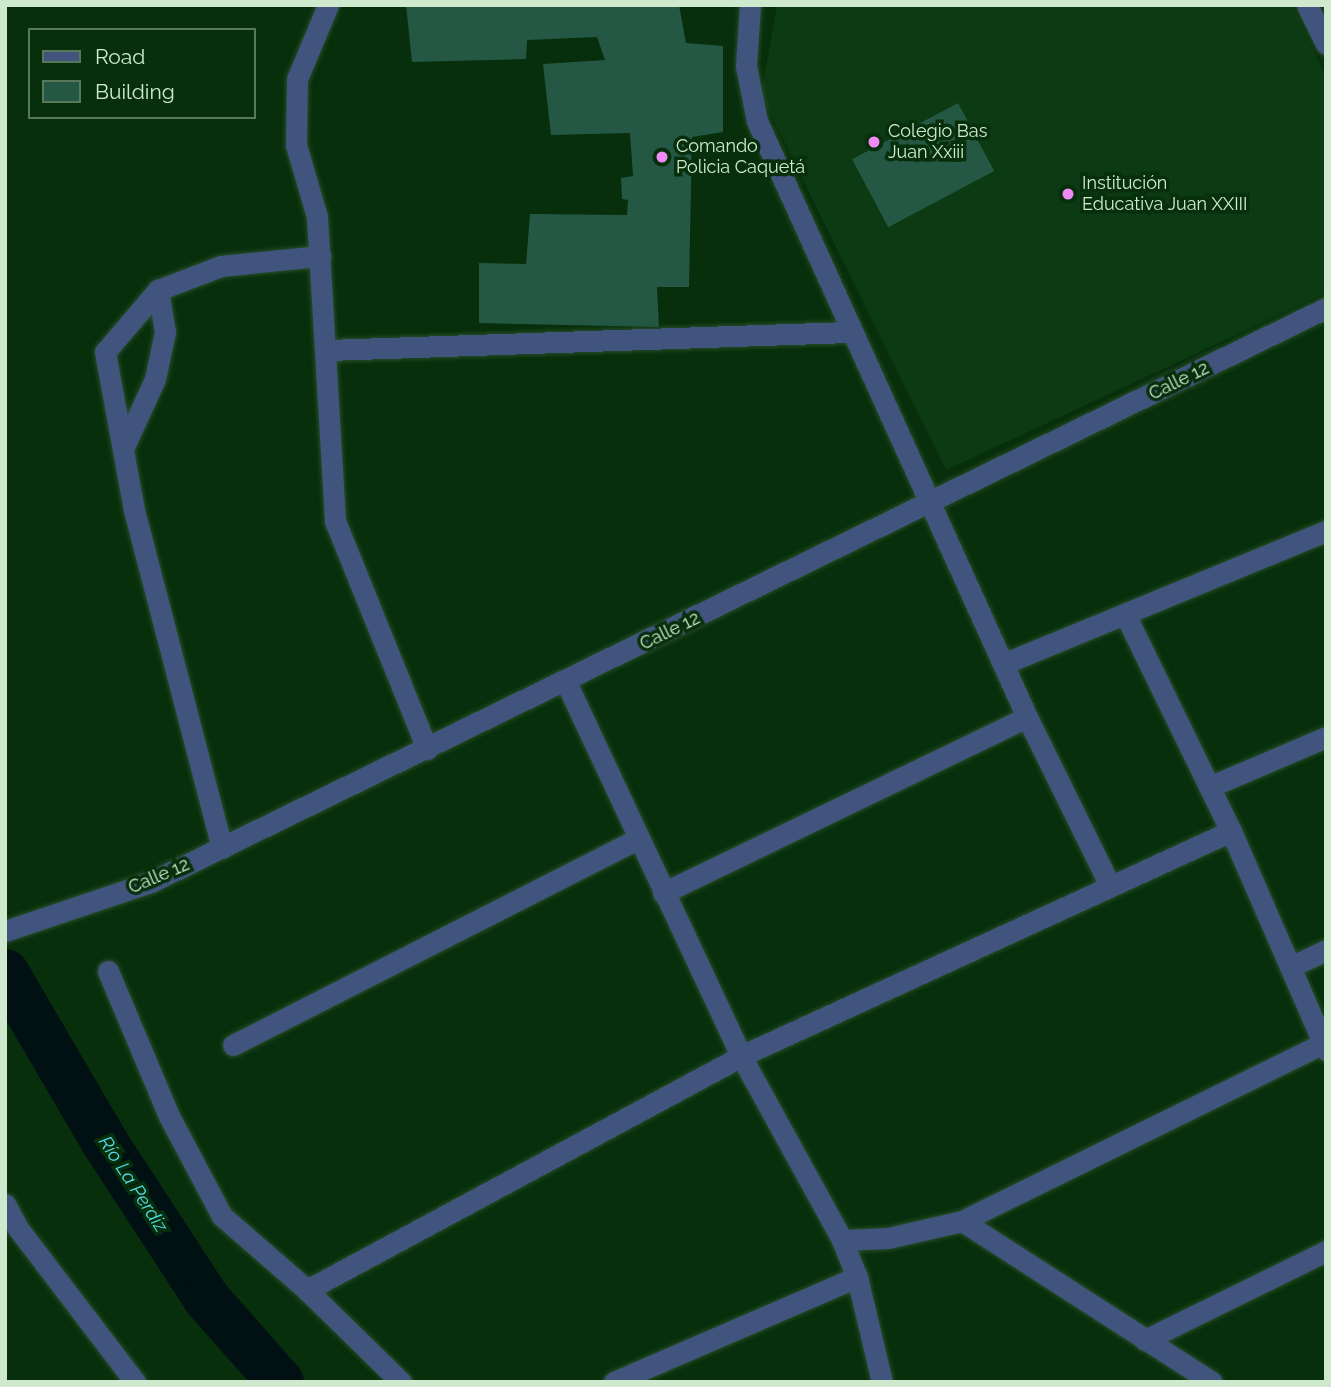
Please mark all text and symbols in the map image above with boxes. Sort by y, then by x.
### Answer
legend [28,28,256,119]
text: Road [95,44,145,69]
text: Building [95,79,175,104]
place label: Colegio Bas Juan Xxiii [888,121,987,164]
marker: Colegio Bas Juan Xxiii [866,134,882,150]
place label: Comando Policia Caquetá [676,136,805,178]
marker: Comando Policia Caquetá [654,149,670,165]
place label: Institución Educativa Juan XXIII [1082,173,1248,216]
marker: Institución Educativa Juan XXIII [1060,186,1076,202]
street label: Calle 12 [1145,357,1213,405]
street label: Calle 12 [636,607,704,655]
street label: Calle 12 [125,854,193,898]
water label: Río La Perdiz [94,1132,172,1236]

